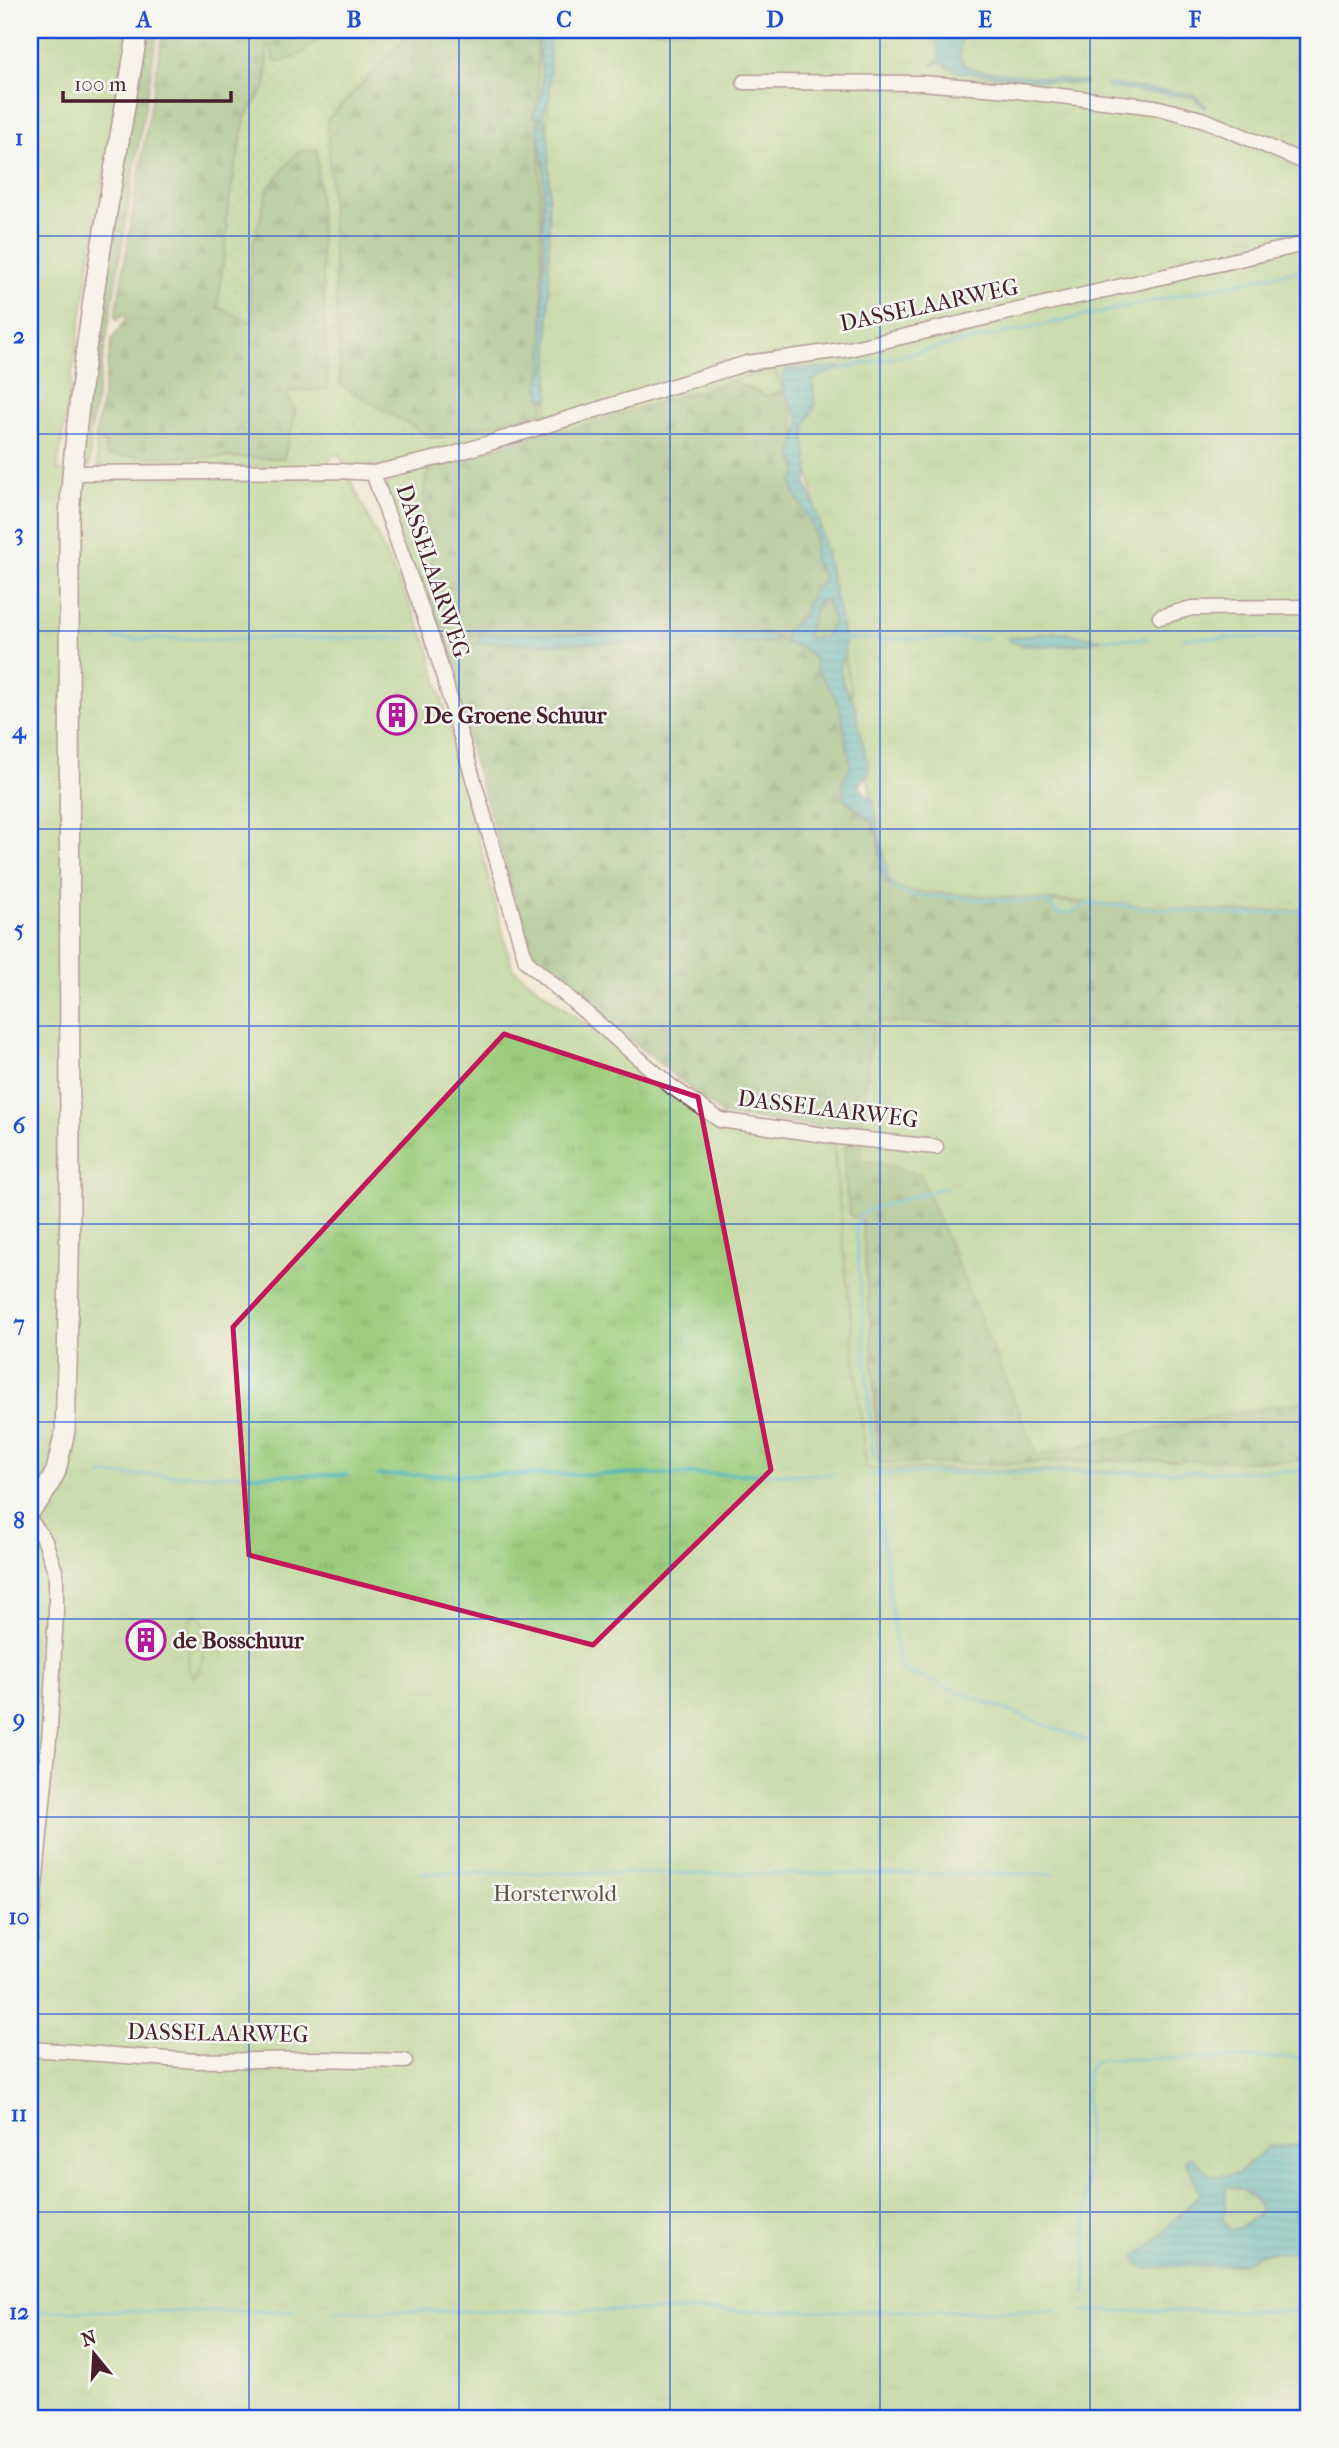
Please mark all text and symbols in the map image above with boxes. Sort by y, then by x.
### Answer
text: A [135,6,153,33]
text: B [347,6,362,33]
text: C [556,6,572,33]
text: D [766,6,784,33]
text: E [978,6,992,33]
text: F [1188,6,1202,33]
scale bar [63,60,231,104]
text: 100 m [74,72,127,96]
text: 1 [15,124,23,151]
street label: DASSELAARWEG [837,273,1021,337]
text: 2 [13,322,25,349]
street label: DASSELAARWEG [391,481,475,661]
text: 3 [14,519,24,546]
building icon: De Groene Schuur [376,694,418,736]
place label: De Groene Schuur [424,702,608,729]
text: 4 [11,717,27,744]
text: 5 [14,915,24,942]
street label: DASSELAARWEG [736,1085,920,1133]
text: 6 [13,1112,26,1139]
text: 7 [12,1310,25,1337]
text: 8 [13,1507,25,1534]
building icon: de Bosschuur [125,1619,167,1661]
place label: de Bosschuur [173,1627,305,1654]
text: 9 [12,1705,25,1732]
park label: Horsterwold [493,1880,617,1907]
text: 10 [9,1903,29,1930]
street label: DASSELAARWEG [127,2018,309,2048]
text: 11 [11,2100,27,2127]
text: 12 [9,2298,29,2325]
north arrow [60,2318,130,2388]
text: N [79,2326,100,2351]

